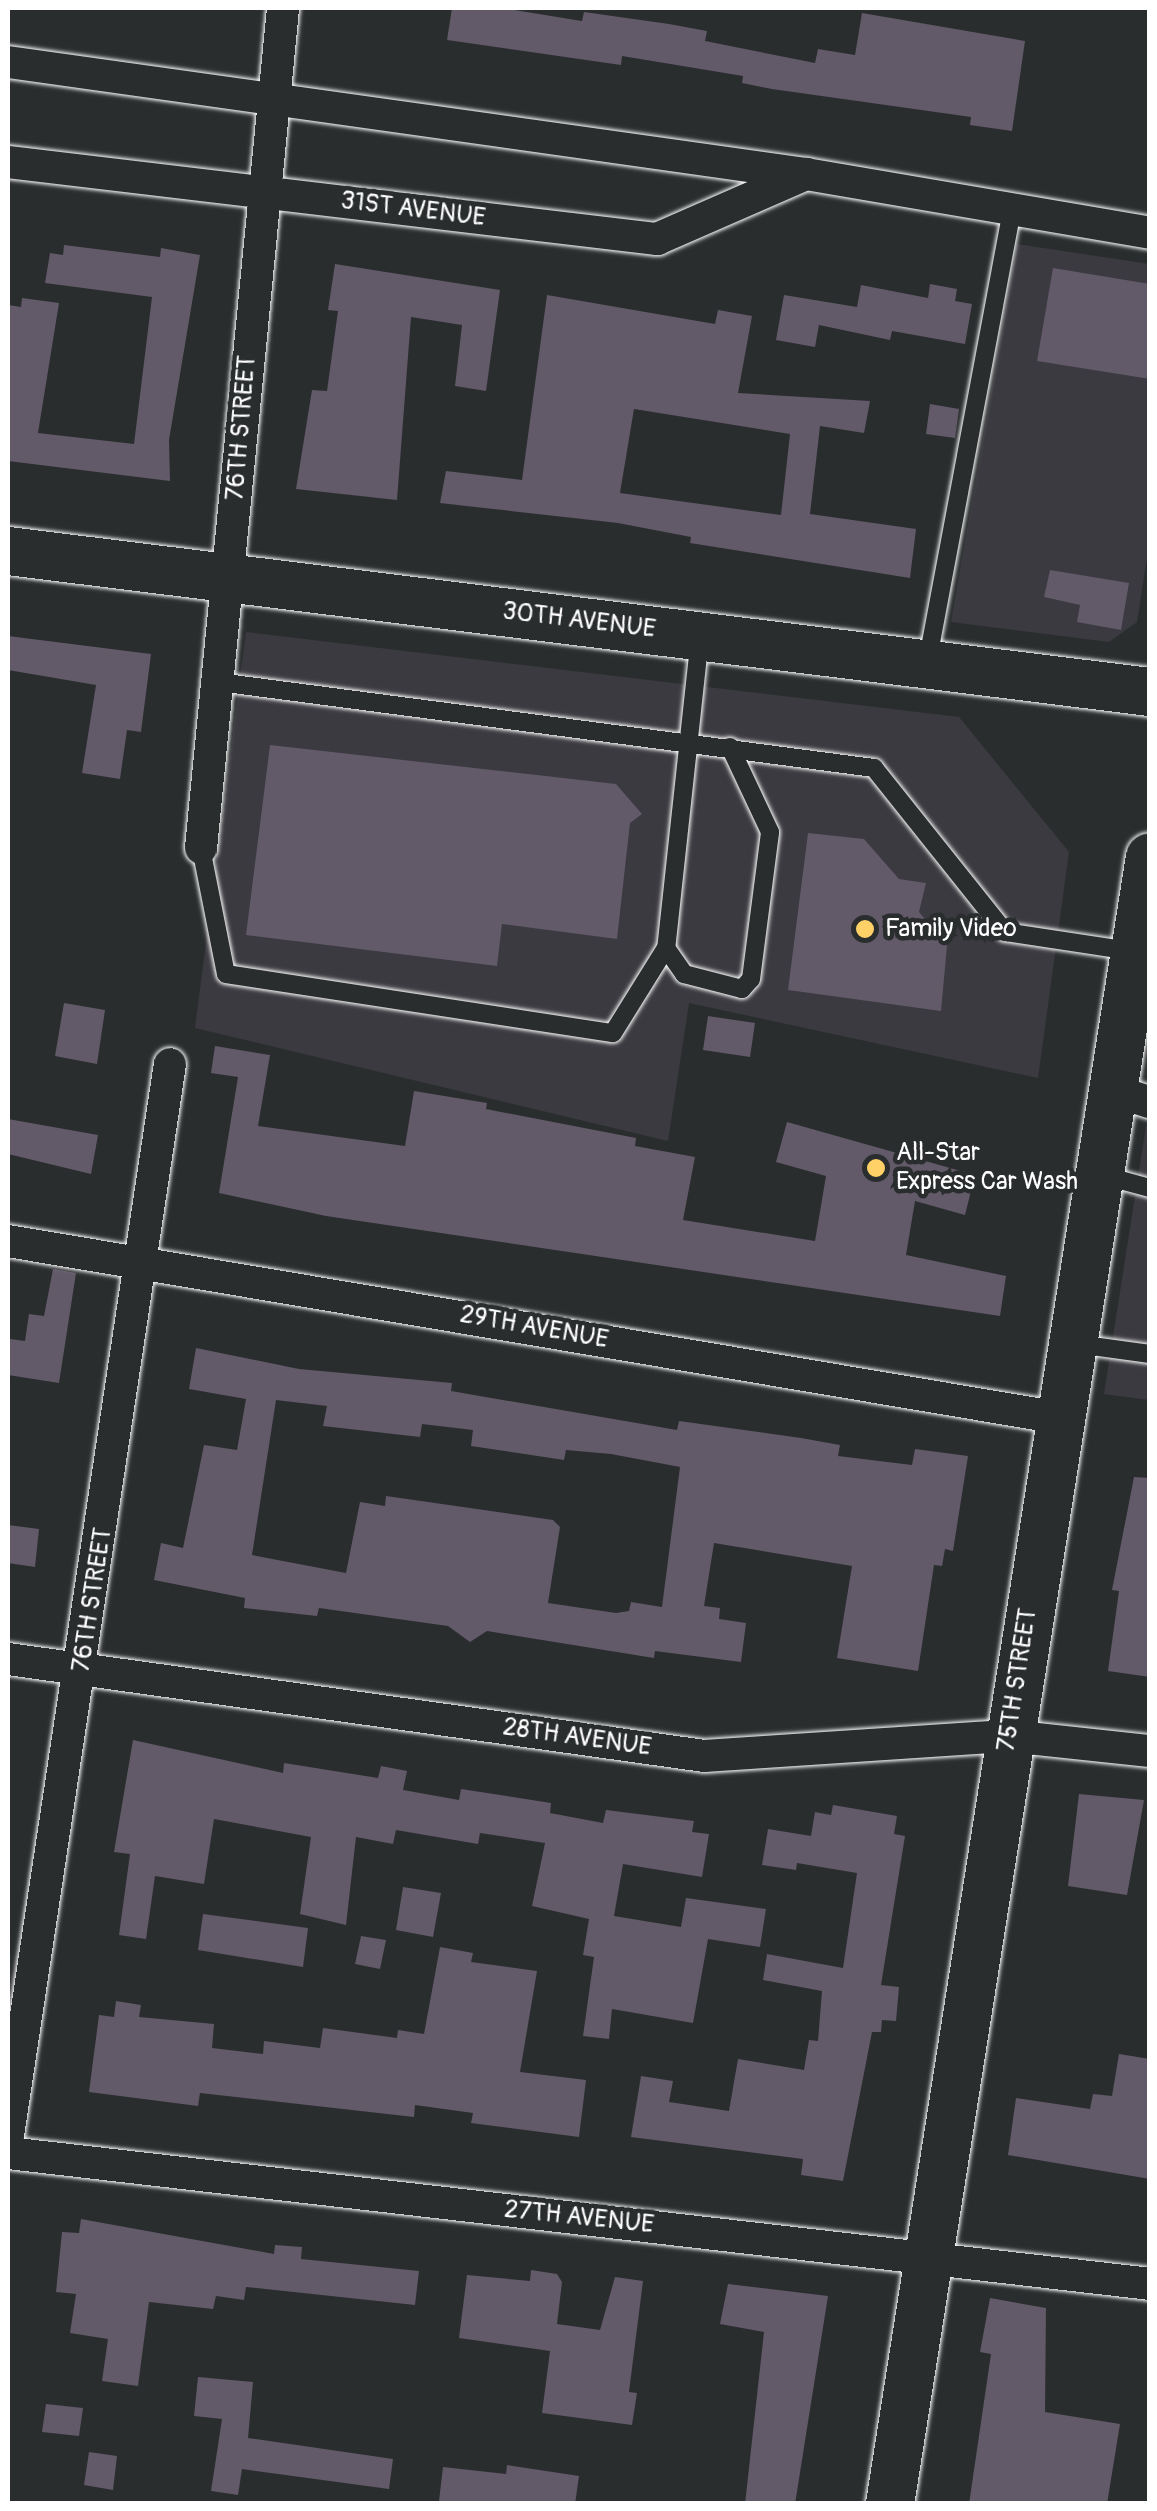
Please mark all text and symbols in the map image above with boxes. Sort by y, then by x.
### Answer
street label: 31ST AVENUE [339,186,487,234]
street label: 76TH STREET [221,354,263,502]
street label: 30TH AVENUE [501,597,657,645]
place label: Family Video [885,914,1017,944]
marker: Family Video [854,918,876,940]
place label: All-Star Express Car Wash [896,1139,1078,1198]
marker: All-Star Express Car Wash [865,1157,887,1179]
street label: 29TH AVENUE [458,1300,610,1356]
street label: 76TH STREET [67,1526,119,1674]
street label: 75TH STREET [992,1606,1044,1754]
street label: 28TH AVENUE [501,1713,653,1763]
street label: 27TH AVENUE [503,2195,655,2241]

